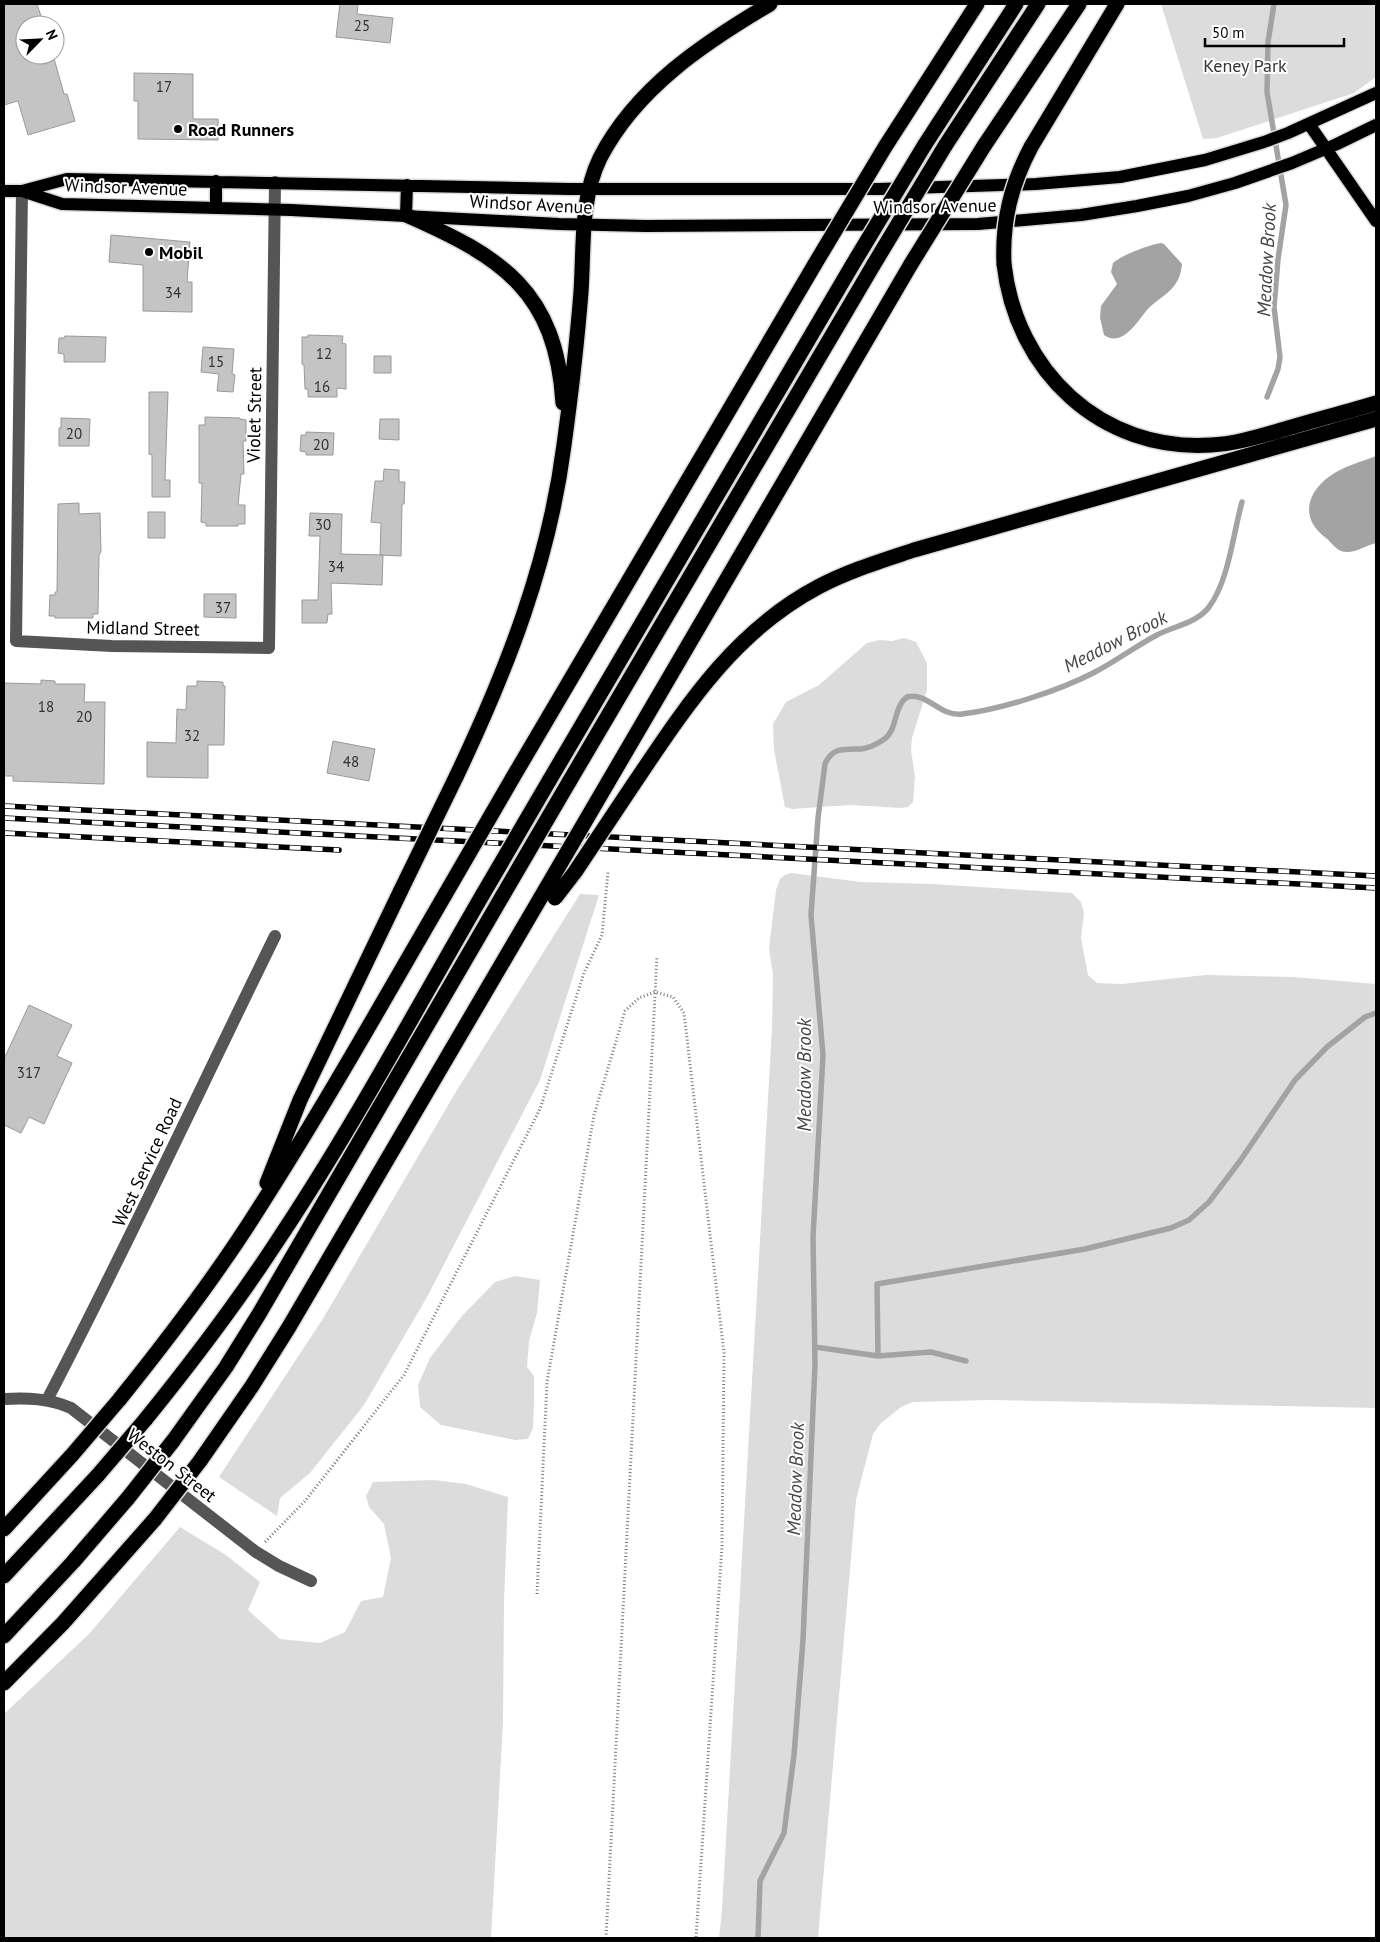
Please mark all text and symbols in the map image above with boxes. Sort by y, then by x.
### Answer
north arrow [15,15,65,65]
scale bar [1205,15,1344,47]
house number: 25 [354,16,370,35]
text: 50 m [1212,23,1245,42]
text: N [42,27,62,43]
park label: Keney Park [1203,54,1287,77]
house number: 17 [156,77,172,96]
place label: Road Runners [188,118,294,141]
marker: Road Runners [172,123,184,135]
street label: Windsor Avenue [64,173,188,201]
street label: Windsor Avenue [469,189,593,219]
street label: Windsor Avenue [873,193,997,219]
water label: Meadow Brook [1251,201,1281,317]
place label: Mobil [159,241,204,264]
marker: Mobil [143,246,155,258]
house number: 34 [165,283,181,302]
house number: 12 [316,344,332,363]
house number: 15 [208,352,224,371]
street label: Violet Street [242,367,266,464]
house number: 16 [314,377,330,396]
house number: 20 [66,424,82,443]
house number: 20 [313,435,329,454]
house number: 30 [315,515,331,534]
house number: 34 [328,557,344,576]
house number: 37 [215,598,231,617]
water label: Meadow Brook [1059,604,1172,677]
street label: Midland Street [86,616,200,640]
house number: 18 [38,697,54,716]
house number: 20 [76,707,92,726]
house number: 32 [184,726,200,745]
house number: 48 [343,752,359,771]
water label: Meadow Brook [792,1017,816,1132]
house number: 317 [17,1063,41,1082]
street label: West Service Road [107,1094,187,1230]
water label: Meadow Brook [781,1421,809,1536]
street label: Weston Street [123,1423,221,1507]

